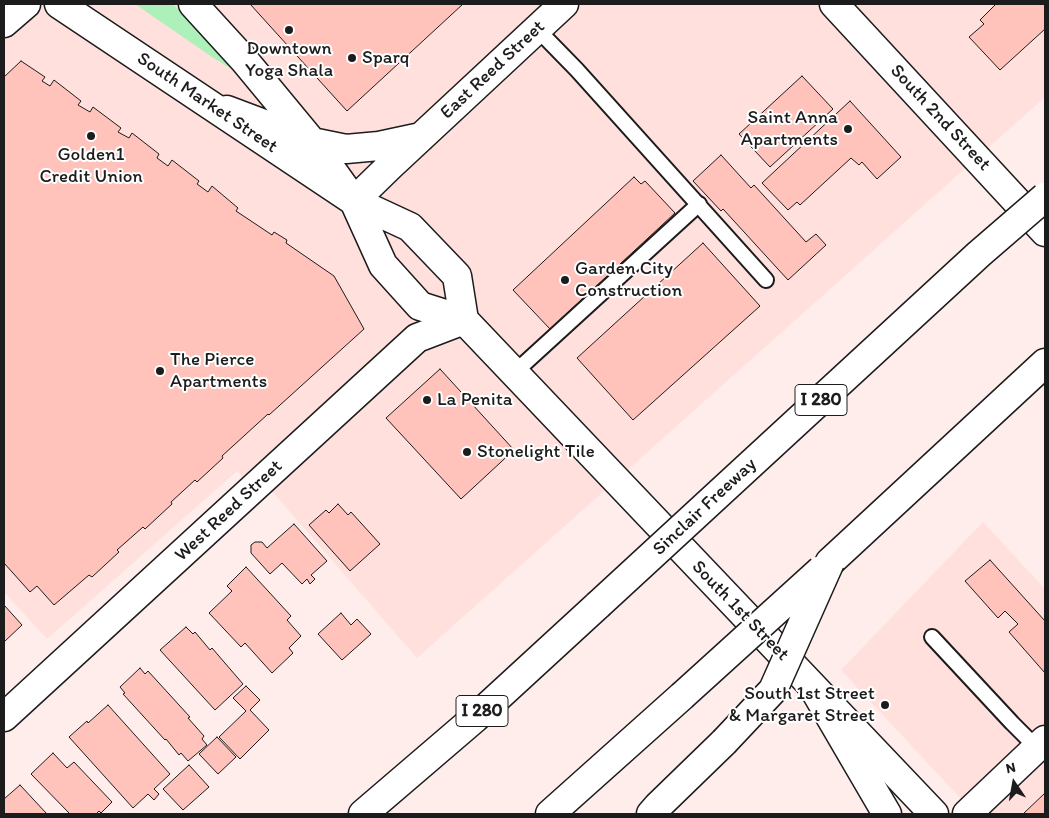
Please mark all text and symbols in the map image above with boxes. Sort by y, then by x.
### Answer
street label: East Reed Street [436,16,550,124]
marker: Downtown Yoga Shala [283,24,295,36]
place label: Downtown Yoga Shala [245,38,333,82]
place label: Sparq [362,47,409,69]
street label: South Market Street [132,48,282,158]
marker: Sparq [346,52,358,64]
street label: South 2nd Street [885,60,995,176]
place label: Saint Anna Apartments [741,107,838,151]
marker: Saint Anna Apartments [842,123,854,135]
marker: Golden1 Credit Union [85,130,97,142]
place label: Golden1 Credit Union [39,144,143,188]
place label: Garden City Construction [575,258,682,302]
marker: Garden City Construction [559,274,571,286]
place label: The Pierce Apartments [170,349,267,393]
marker: The Pierce Apartments [154,365,166,377]
road number: I 280 [795,384,847,416]
place label: La Penita [437,389,513,411]
marker: La Penita [421,394,433,406]
place label: Stonelight Tile [477,441,595,463]
marker: Stonelight Tile [461,446,473,458]
street label: Sinclair Freeway [648,453,762,561]
street label: West Reed Street [170,455,288,567]
street label: South 1st Street [686,556,794,666]
place label: South 1st Street & Margaret Street [729,683,875,727]
road number: I 280 [456,696,508,726]
marker: South 1st Street & Margaret Street [879,699,891,711]
north arrow [989,758,1039,808]
text: N [1004,759,1017,777]

